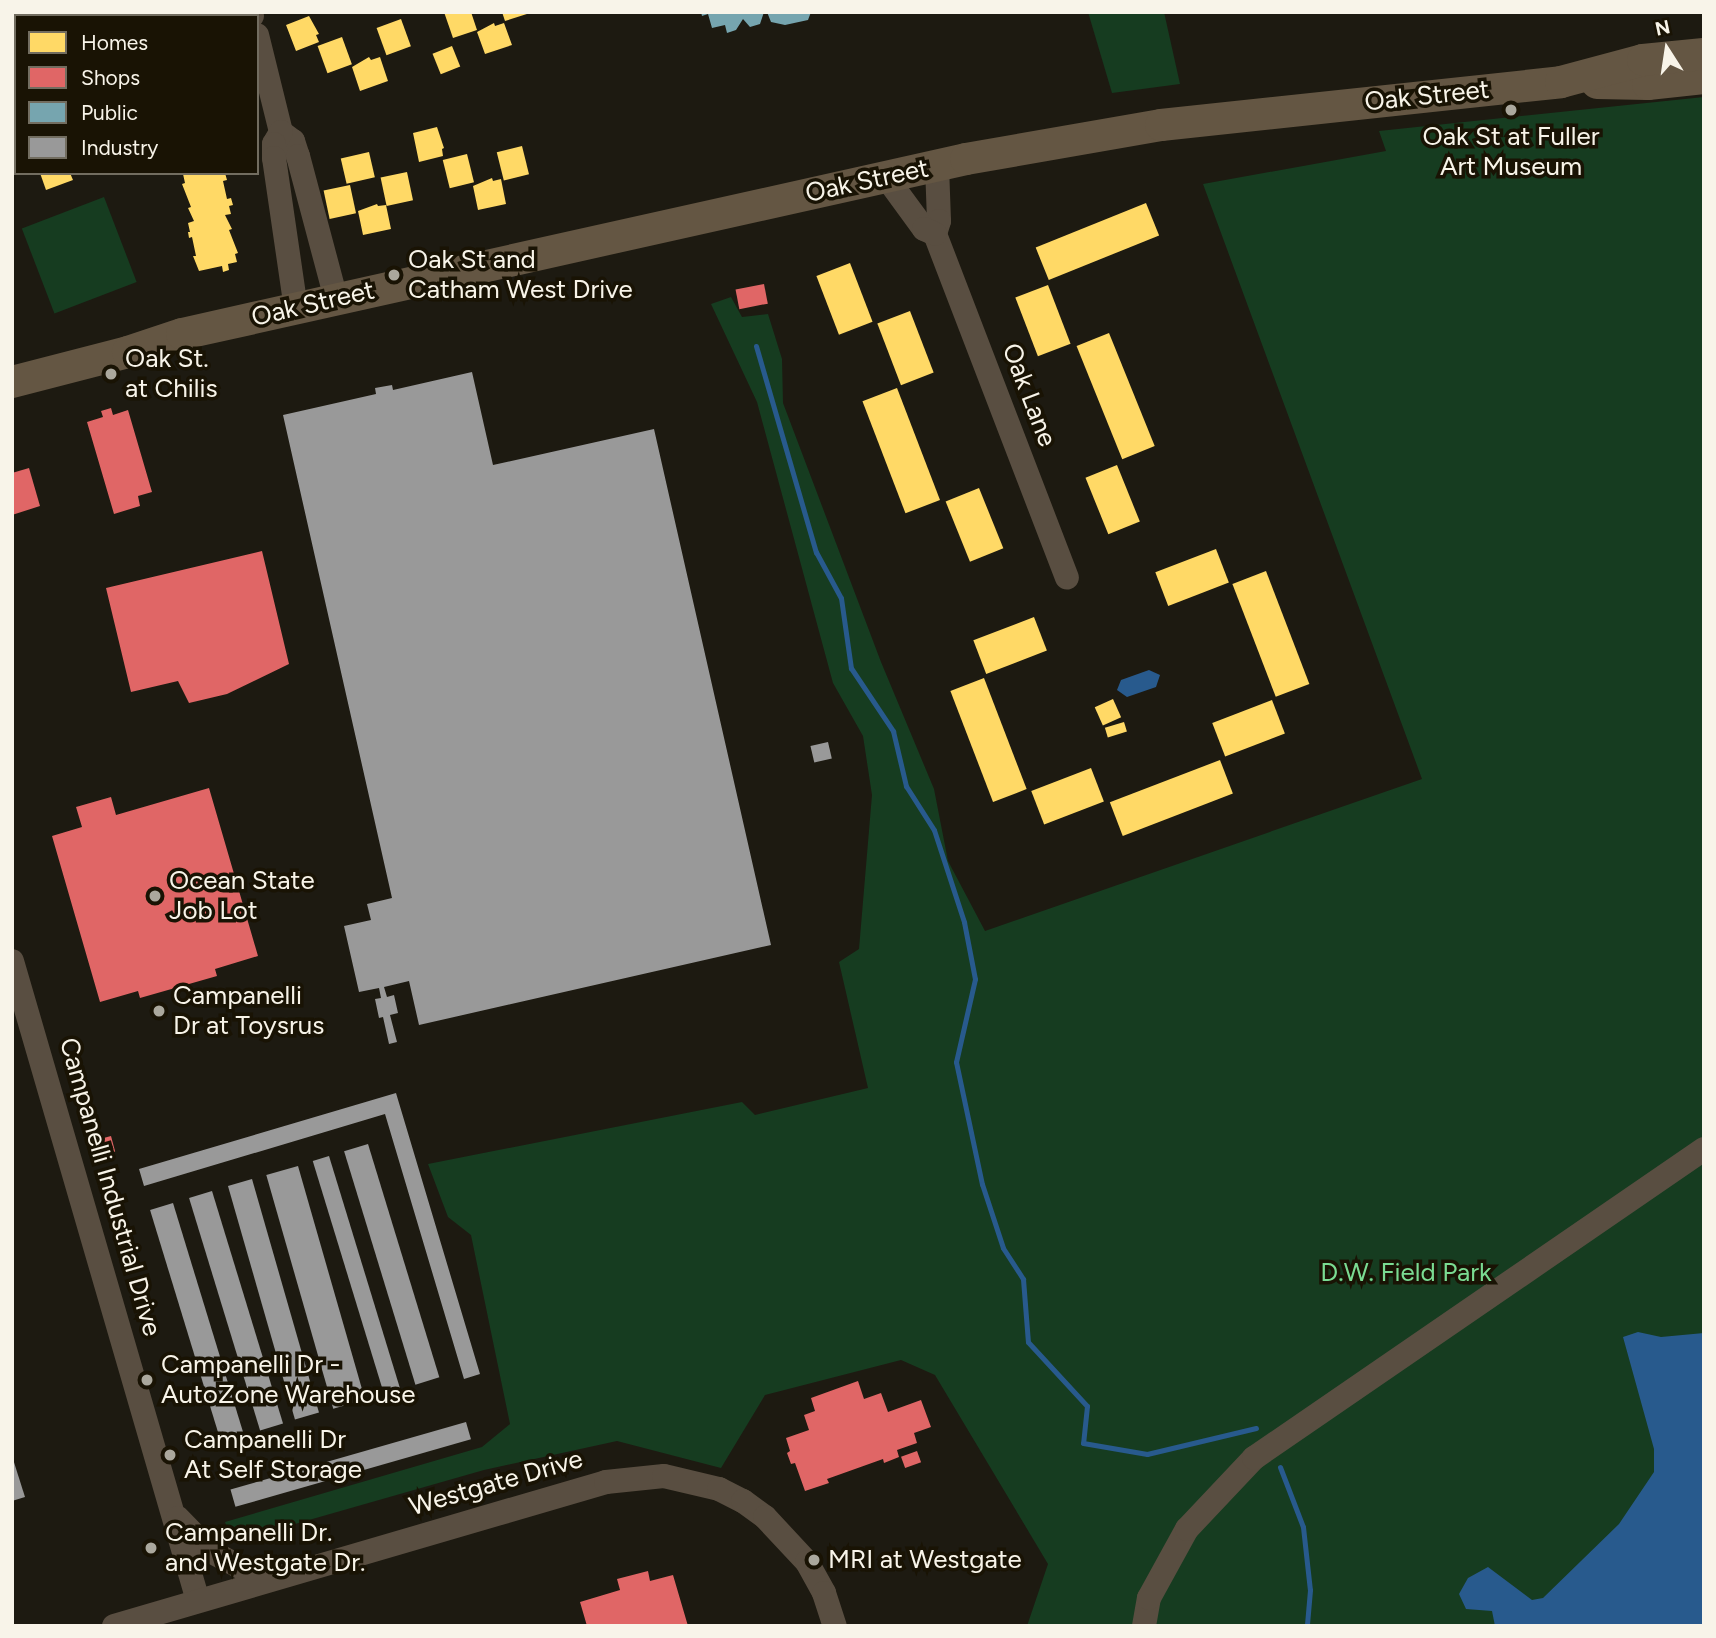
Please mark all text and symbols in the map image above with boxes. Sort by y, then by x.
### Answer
legend [14,14,259,175]
north arrow [1632,14,1702,84]
text: N [1653,15,1672,41]
text: Homes [81,30,148,55]
text: Shops [81,65,140,90]
street label: Oak Street [1363,74,1491,118]
text: Public [81,100,138,125]
marker: Oak St at Fuller Art Museum [1503,102,1519,118]
place label: Oak St at Fuller Art Museum [1423,121,1599,182]
text: Industry [81,135,158,160]
street label: Oak Street [802,153,932,209]
place label: Oak St and Catham West Drive [408,244,633,306]
marker: Oak St and Catham West Drive [386,267,402,283]
street label: Oak Street [248,275,378,333]
street label: Oak Lane [995,339,1063,451]
place label: Oak St. at Chilis [125,343,218,404]
marker: Oak St. at Chilis [103,366,119,382]
place label: Ocean State Job Lot [169,865,315,926]
marker: Ocean State Job Lot [147,888,163,904]
place label: Campanelli Dr at Toysrus [173,980,324,1042]
marker: Campanelli Dr at Toysrus [151,1003,167,1019]
street label: Campanelli Industrial Drive [52,1034,168,1340]
park label: D.W. Field Park [1320,1257,1492,1289]
place label: Campanelli Dr - AutoZone Warehouse [161,1349,415,1410]
marker: Campanelli Dr - AutoZone Warehouse [139,1372,155,1388]
place label: Campanelli Dr At Self Storage [184,1424,362,1486]
street label: Westgate Drive [406,1443,586,1523]
marker: Campanelli Dr At Self Storage [162,1447,178,1463]
place label: Campanelli Dr. and Westgate Dr. [165,1517,365,1578]
marker: Campanelli Dr. and Westgate Dr. [143,1540,159,1556]
place label: MRI at Westgate [828,1544,1022,1576]
marker: MRI at Westgate [806,1552,822,1568]

